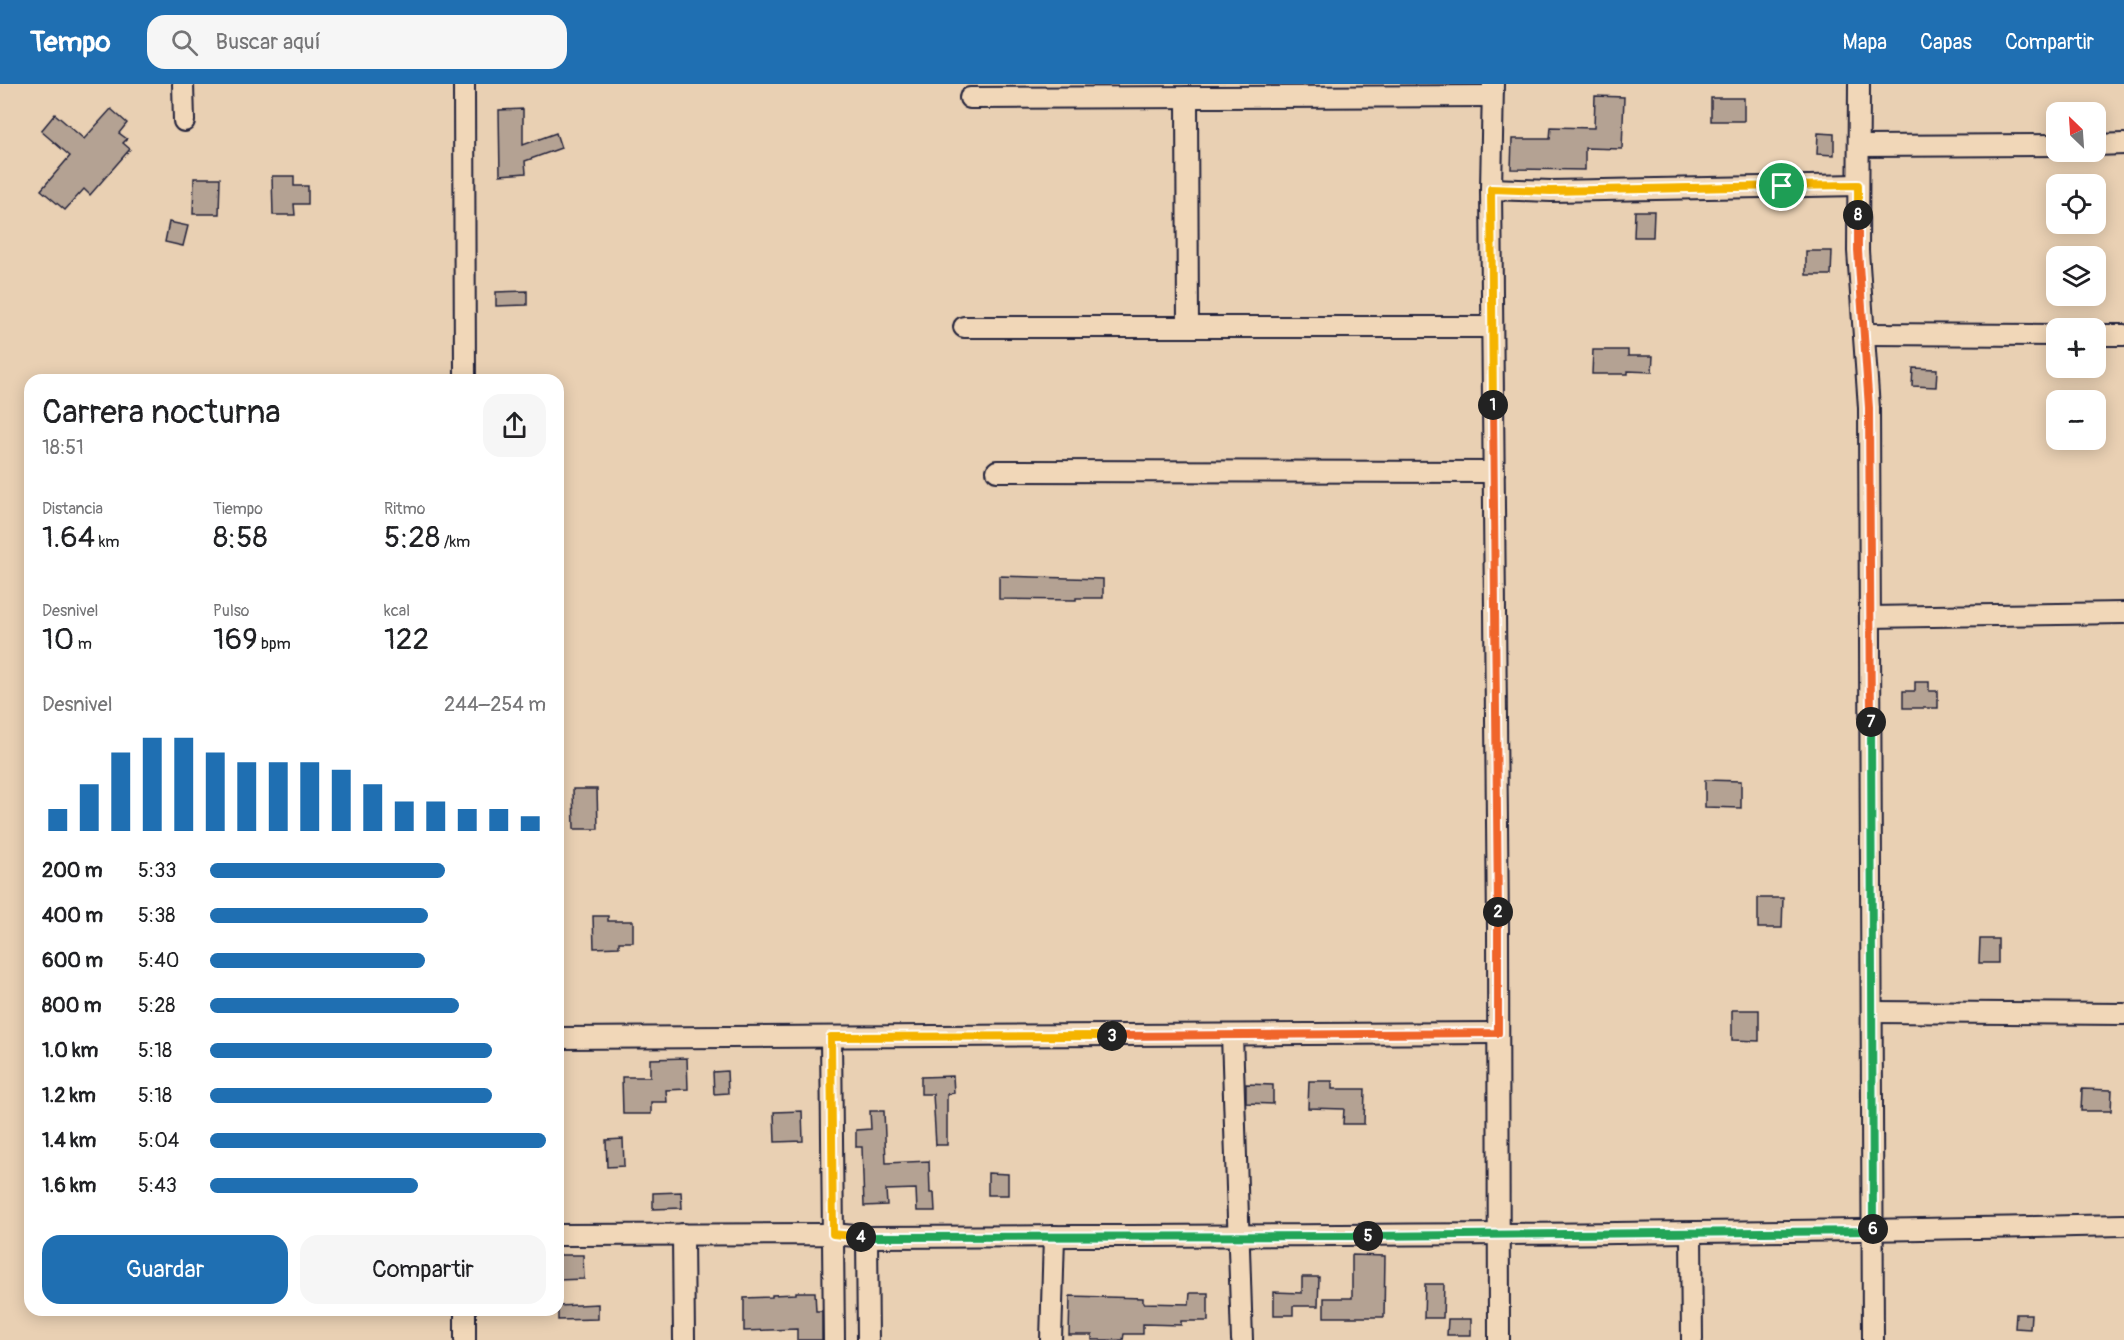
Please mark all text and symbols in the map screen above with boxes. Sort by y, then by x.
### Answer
search box [147,15,567,69]
text: Tempo [30,25,111,60]
icon: search [168,26,201,59]
text: Buscar aquí [216,28,321,56]
text: Mapa [1843,29,1887,56]
text: Capas [1920,29,1972,56]
text: Compartir [2005,29,2094,56]
north arrow [2046,102,2106,162]
map controls [2046,102,2106,450]
pin [1756,160,1807,211]
icon: arrive [1765,169,1798,202]
button: locate [2046,174,2106,234]
pin: 8 [1843,200,1873,230]
text: 8 [1854,205,1862,225]
button: layers [2046,246,2106,306]
button: + [2046,318,2106,378]
pin: 1 [1478,390,1508,420]
button: − [2046,390,2106,450]
text: Carrera nocturna [42,392,281,433]
button: share [483,394,546,457]
text: 1 [1490,395,1496,415]
text: 18:51 [42,435,84,460]
text: Distancia [42,499,103,519]
text: Tiempo [213,499,263,519]
text: Ritmo [384,499,425,519]
text: 1.64 [42,519,95,556]
text: 8:58 [213,519,268,556]
text: 5:28 [384,519,440,556]
text: km [95,532,120,552]
text: /km [440,532,470,552]
text: Desnivel [42,601,98,621]
text: Pulso [213,601,249,621]
text: kcal [384,601,410,621]
text: 10 [42,621,74,658]
text: 169 [213,621,258,658]
text: 122 [384,621,429,658]
text: m [74,634,92,654]
text: bpm [258,634,291,654]
text: Desnivel [42,692,112,717]
text: 244–254 m [444,692,546,717]
pin: 7 [1856,707,1886,737]
text: 7 [1867,712,1875,732]
text: 200 m [42,858,103,883]
text: 5:33 [138,858,177,883]
pin: 2 [1483,897,1513,927]
text: 2 [1494,902,1502,922]
text: 400 m [42,903,103,928]
text: 5:38 [138,903,175,928]
text: 600 m [42,948,103,973]
text: 5:40 [138,948,179,973]
text: 800 m [42,993,102,1018]
text: 5:28 [138,993,175,1018]
pin: 3 [1097,1021,1127,1051]
text: 3 [1108,1026,1116,1046]
text: 1.0 km [42,1038,98,1063]
text: 5:18 [138,1038,172,1063]
text: 1.2 km [42,1083,96,1108]
text: 5:18 [138,1083,172,1108]
text: 1.4 km [42,1128,96,1153]
text: 5:04 [138,1128,179,1153]
text: 1.6 km [42,1173,96,1198]
text: 5:43 [138,1173,177,1198]
pin: 6 [1858,1214,1888,1244]
text: 6 [1868,1219,1878,1239]
pin: 5 [1353,1221,1383,1251]
pin: 4 [846,1222,876,1252]
text: 5 [1364,1226,1372,1246]
text: 4 [856,1227,866,1247]
button: Guardar [42,1235,288,1304]
button: Compartir [300,1235,546,1304]

